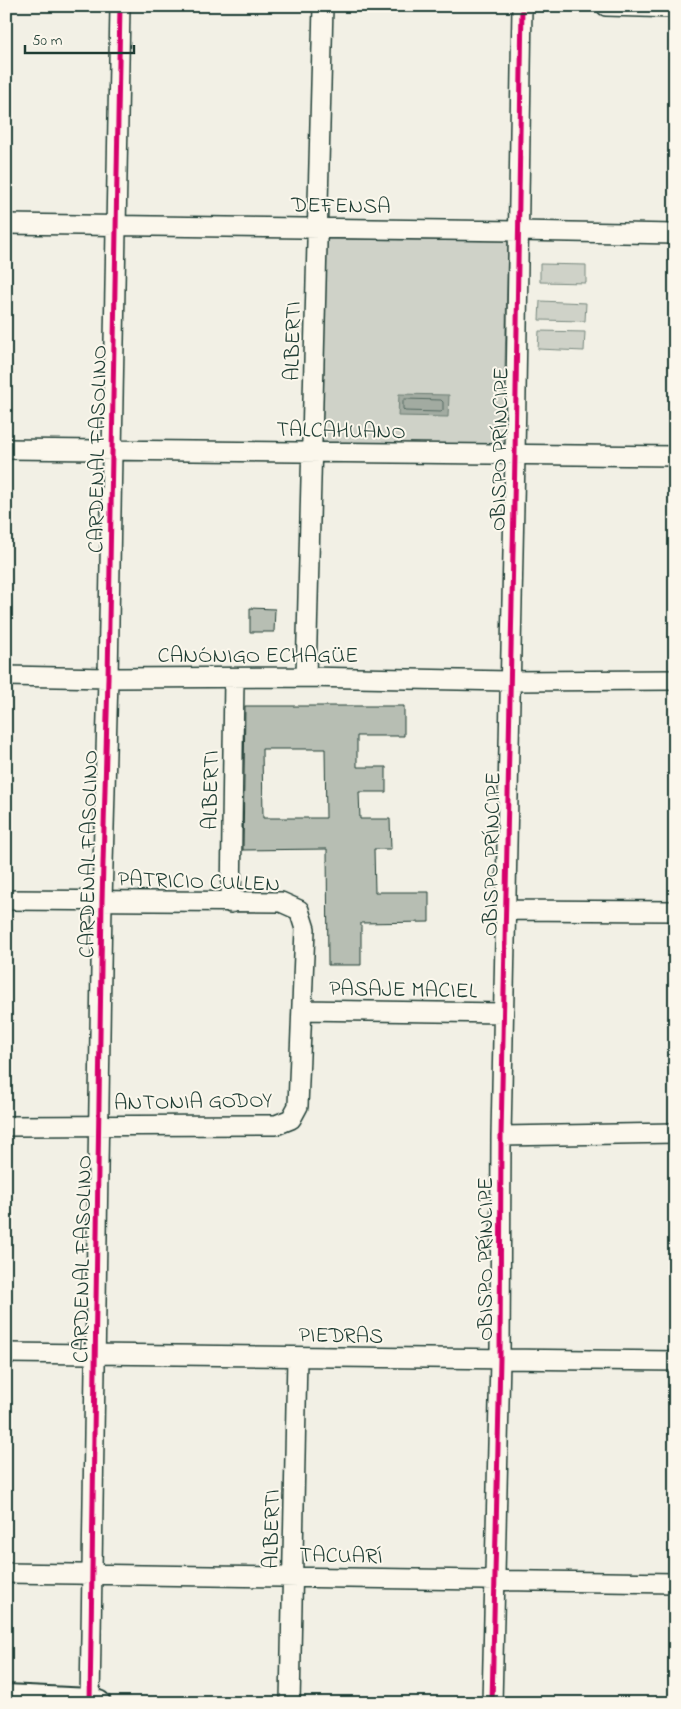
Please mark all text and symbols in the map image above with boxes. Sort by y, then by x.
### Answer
scale bar [25,22,134,54]
text: 50 m [32,30,63,52]
street label: DEFENSA [290,190,391,224]
street label: ALBERTI [277,301,311,381]
street label: CARDENAL FASOLINO [81,345,117,553]
street label: OBISPO PRÍNCIPE [484,367,518,531]
street label: TALCAHUANO [276,415,406,449]
street label: CANÓNIGO ECHAGÜE [158,641,358,673]
street label: CARDENAL FASOLINO [72,750,108,958]
street label: ALBERTI [195,750,229,830]
street label: OBISPO PRÍNCIPE [476,772,510,936]
street label: PATRICIO CULLEN [117,864,281,902]
street label: PASAJE MACIEL [329,974,478,1008]
street label: ANTONIA GODOY [114,1086,272,1120]
street label: CARDENAL FASOLINO [66,1155,102,1363]
street label: OBISPO PRÍNCIPE [471,1177,503,1341]
street label: PIEDRAS [298,1320,384,1354]
street label: ALBERTI [256,1489,290,1569]
street label: TACUARÍ [299,1540,383,1574]

